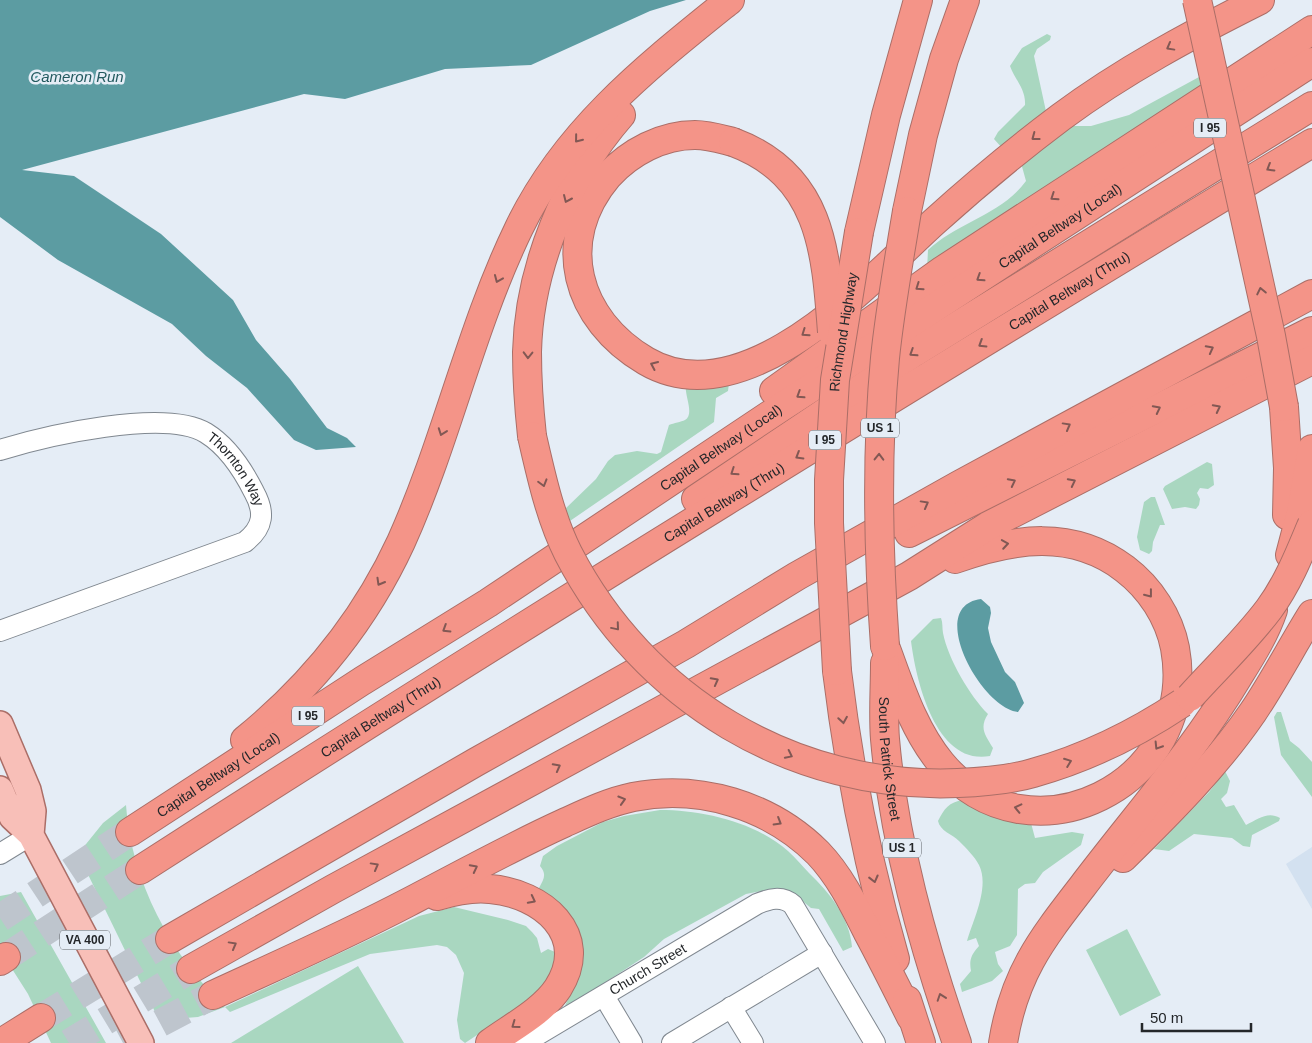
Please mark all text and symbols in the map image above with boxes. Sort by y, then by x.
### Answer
one-way arrow [1167,41,1176,51]
water label: Cameron Run [30,68,124,85]
road number: I 95 [1194,119,1226,138]
one-way arrow [1031,131,1041,140]
one-way arrow [574,133,583,142]
one-way arrow [1267,162,1276,172]
street label: Capital Beltway (Local) [995,180,1124,272]
one-way arrow [1051,190,1060,200]
one-way arrow [562,194,573,203]
street label: Capital Beltway (Thru) [1006,248,1132,333]
street label: Richmond Highway [826,271,860,392]
one-way arrow [976,272,986,281]
one-way arrow [493,274,504,283]
one-way arrow [915,281,925,290]
one-way arrow [1256,286,1267,295]
one-way arrow [801,327,811,336]
one-way arrow [979,338,988,348]
one-way arrow [1205,345,1214,355]
one-way arrow [909,347,918,357]
one-way arrow [523,352,533,359]
one-way arrow [650,360,659,371]
one-way arrow [796,389,805,398]
street label: Capital Beltway (Local) [657,401,785,494]
one-way arrow [1211,404,1220,414]
one-way arrow [1152,405,1161,415]
road number: US 1 [861,418,899,438]
one-way arrow [1062,422,1071,432]
one-way arrow [438,427,448,436]
street label: Thornton Way [204,429,267,508]
road number: I 95 [809,430,841,450]
one-way arrow [795,450,804,460]
one-way arrow [874,453,885,461]
street label: Capital Beltway (Thru) [661,459,787,546]
one-way arrow [730,466,740,475]
one-way arrow [1007,478,1016,488]
one-way arrow [1067,478,1076,488]
one-way arrow [538,479,548,487]
one-way arrow [919,501,928,511]
one-way arrow [1000,540,1009,550]
one-way arrow [377,576,387,585]
one-way arrow [1144,588,1152,597]
one-way arrow [611,621,619,630]
one-way arrow [443,622,452,632]
street label: Capital Beltway (Thru) [317,673,443,761]
one-way arrow [710,677,719,687]
street label: South Patrick Street [876,697,904,822]
road number: I 95 [292,706,324,726]
one-way arrow [837,716,848,724]
street label: Capital Beltway (Local) [154,729,282,821]
one-way arrow [1154,740,1164,749]
one-way arrow [784,749,793,760]
one-way arrow [1063,757,1072,768]
one-way arrow [552,763,561,773]
one-way arrow [617,796,625,806]
one-way arrow [1014,803,1023,813]
one-way arrow [772,815,781,825]
road number: US 1 [883,838,921,858]
one-way arrow [370,862,379,872]
one-way arrow [469,864,478,874]
one-way arrow [868,875,878,883]
one-way arrow [527,894,536,904]
road number: VA 400 [60,930,110,950]
street label: Church Street [606,940,689,998]
one-way arrow [228,941,237,951]
one-way arrow [937,993,947,1002]
scale bar [1142,1000,1251,1032]
text: 50 m [1150,1009,1183,1026]
one-way arrow [511,1019,521,1028]

